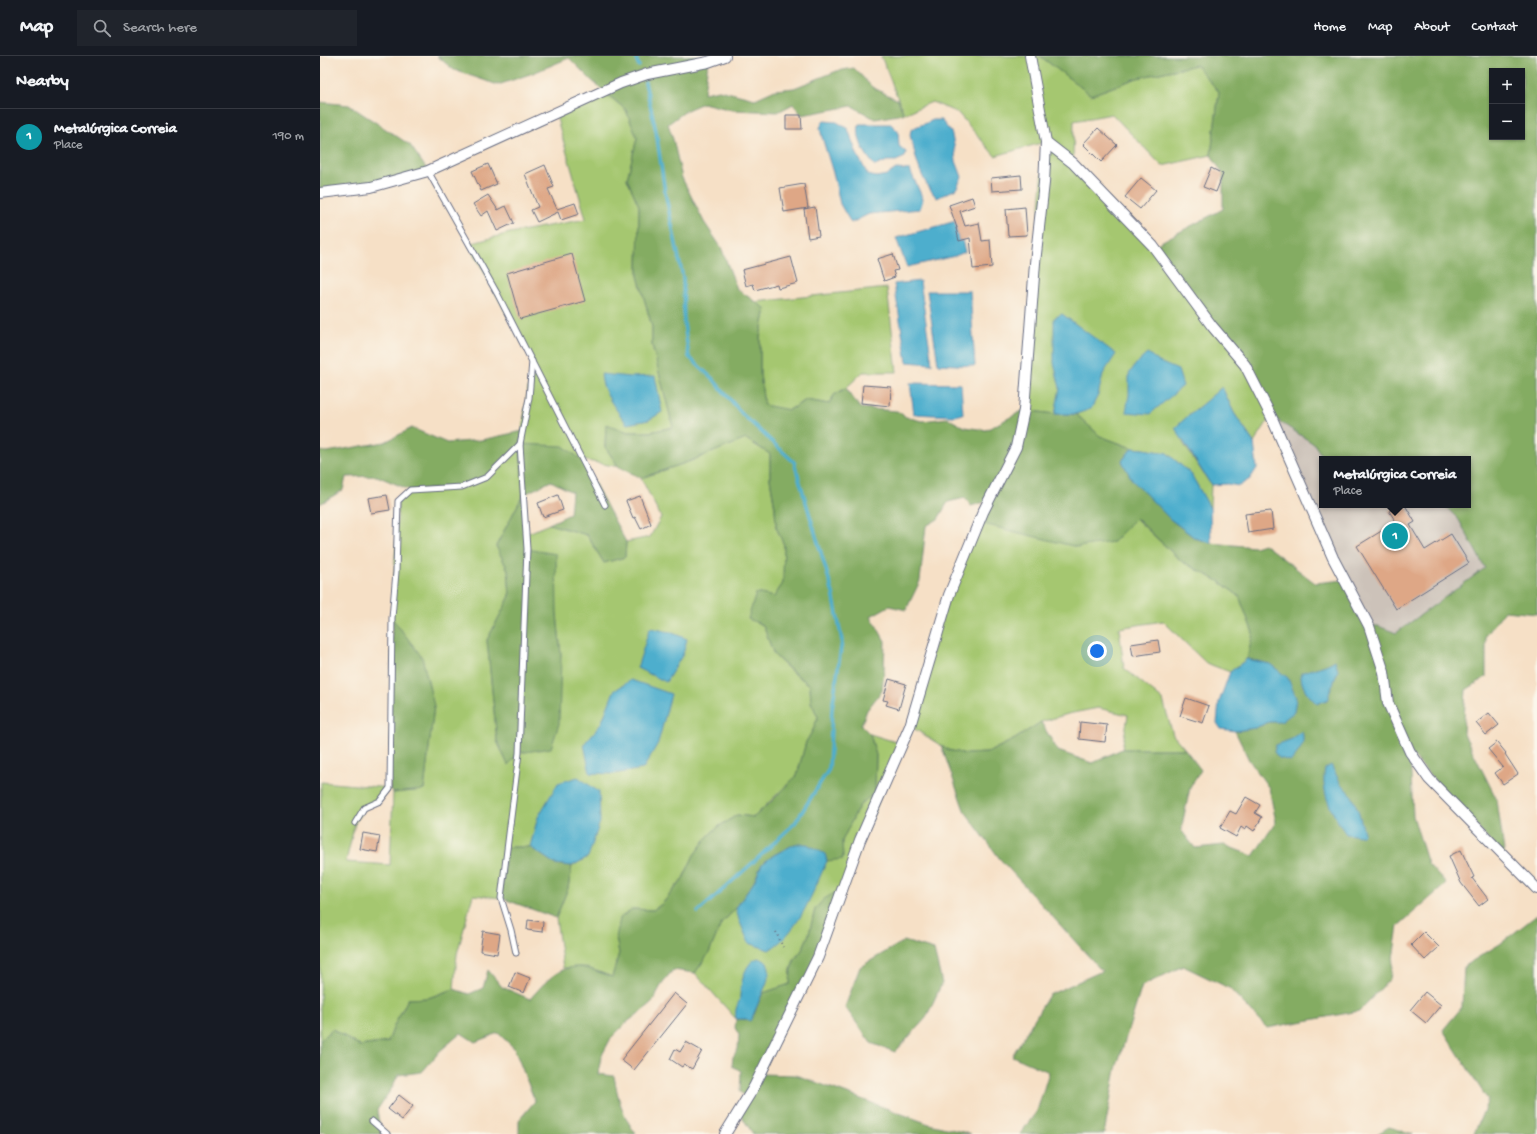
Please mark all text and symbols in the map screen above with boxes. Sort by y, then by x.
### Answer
search box [77,10,357,46]
text: Map [20,16,53,39]
icon: search [91,17,113,39]
text: Search here [123,19,197,37]
text: Home [1314,19,1346,36]
text: Map [1368,19,1392,36]
text: About [1414,19,1450,36]
text: Contact [1472,19,1517,36]
map controls [1489,68,1525,140]
button: + [1489,68,1525,104]
text: Nearby [16,72,69,92]
button: − [1489,104,1525,140]
text: Metalúrgica Correia [54,120,177,138]
text: 1 [26,129,32,144]
text: 190 m [273,129,304,144]
text: Place [54,138,82,153]
popup [1319,456,1471,508]
text: Metalúrgica Correia [1334,466,1456,484]
text: Place [1334,484,1362,499]
pin: 1 [1382,521,1408,551]
your location [1087,641,1107,661]

